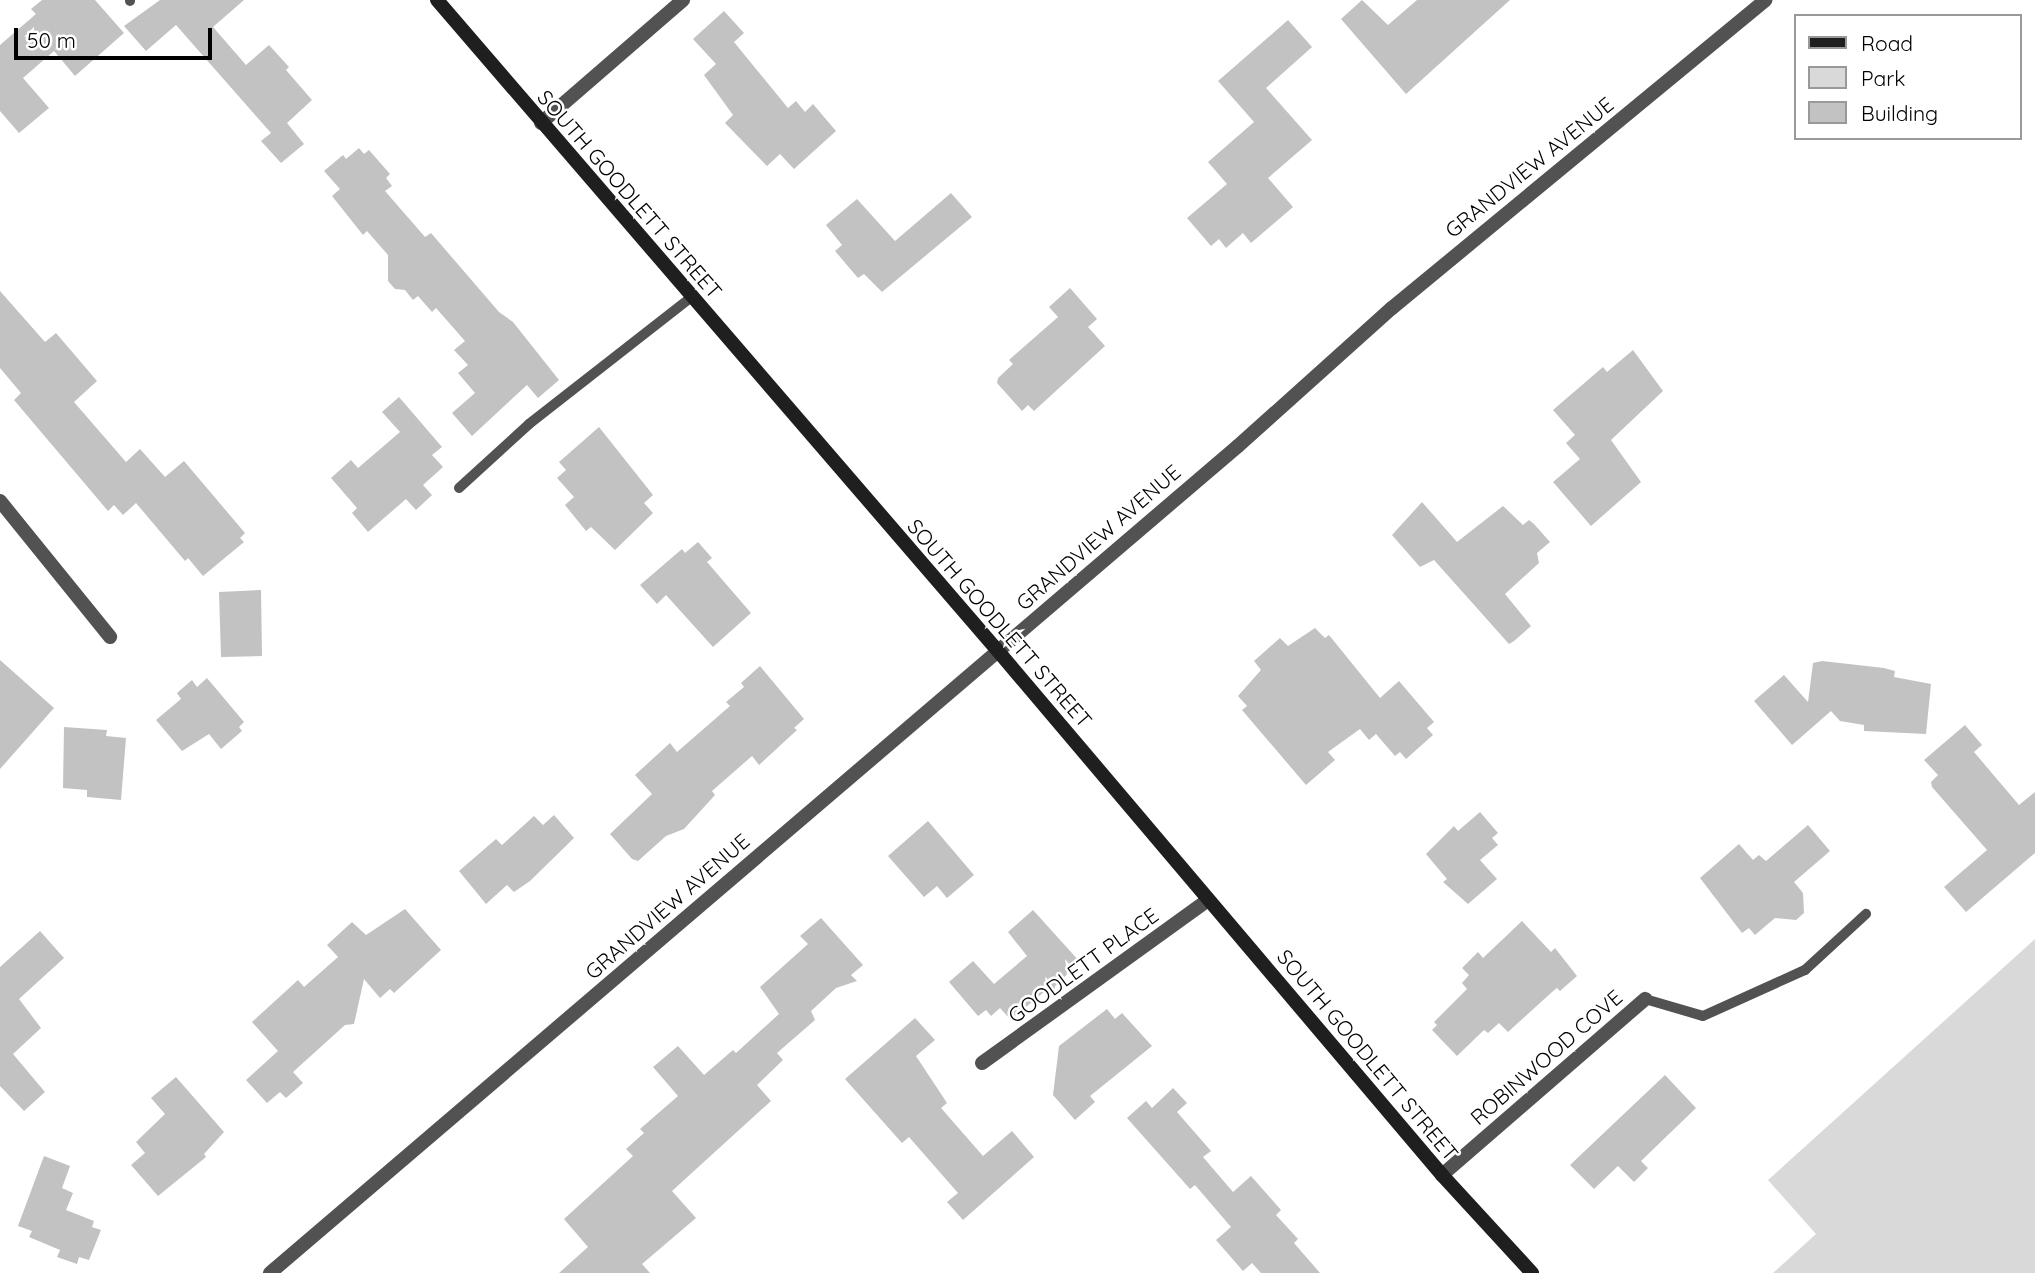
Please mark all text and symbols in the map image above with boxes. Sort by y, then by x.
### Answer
scale bar [18,14,215,58]
legend [1794,14,2021,140]
text: 50 m [27,27,76,53]
text: Road [1861,30,1913,56]
text: Park [1861,65,1905,91]
street label: SOUTH GOODLETT STREET [533,85,727,303]
street label: GRANDVIEW AVENUE [1440,91,1618,243]
text: Building [1861,100,1938,126]
street label: GRANDVIEW AVENUE [1011,459,1185,615]
street label: SOUTH GOODLETT STREET [903,514,1097,732]
street label: GRANDVIEW AVENUE [580,828,754,984]
street label: GOODLETT PLACE [1003,902,1163,1028]
street label: SOUTH GOODLETT STREET [1272,944,1464,1166]
street label: ROBINWOOD COVE [1465,984,1627,1130]

